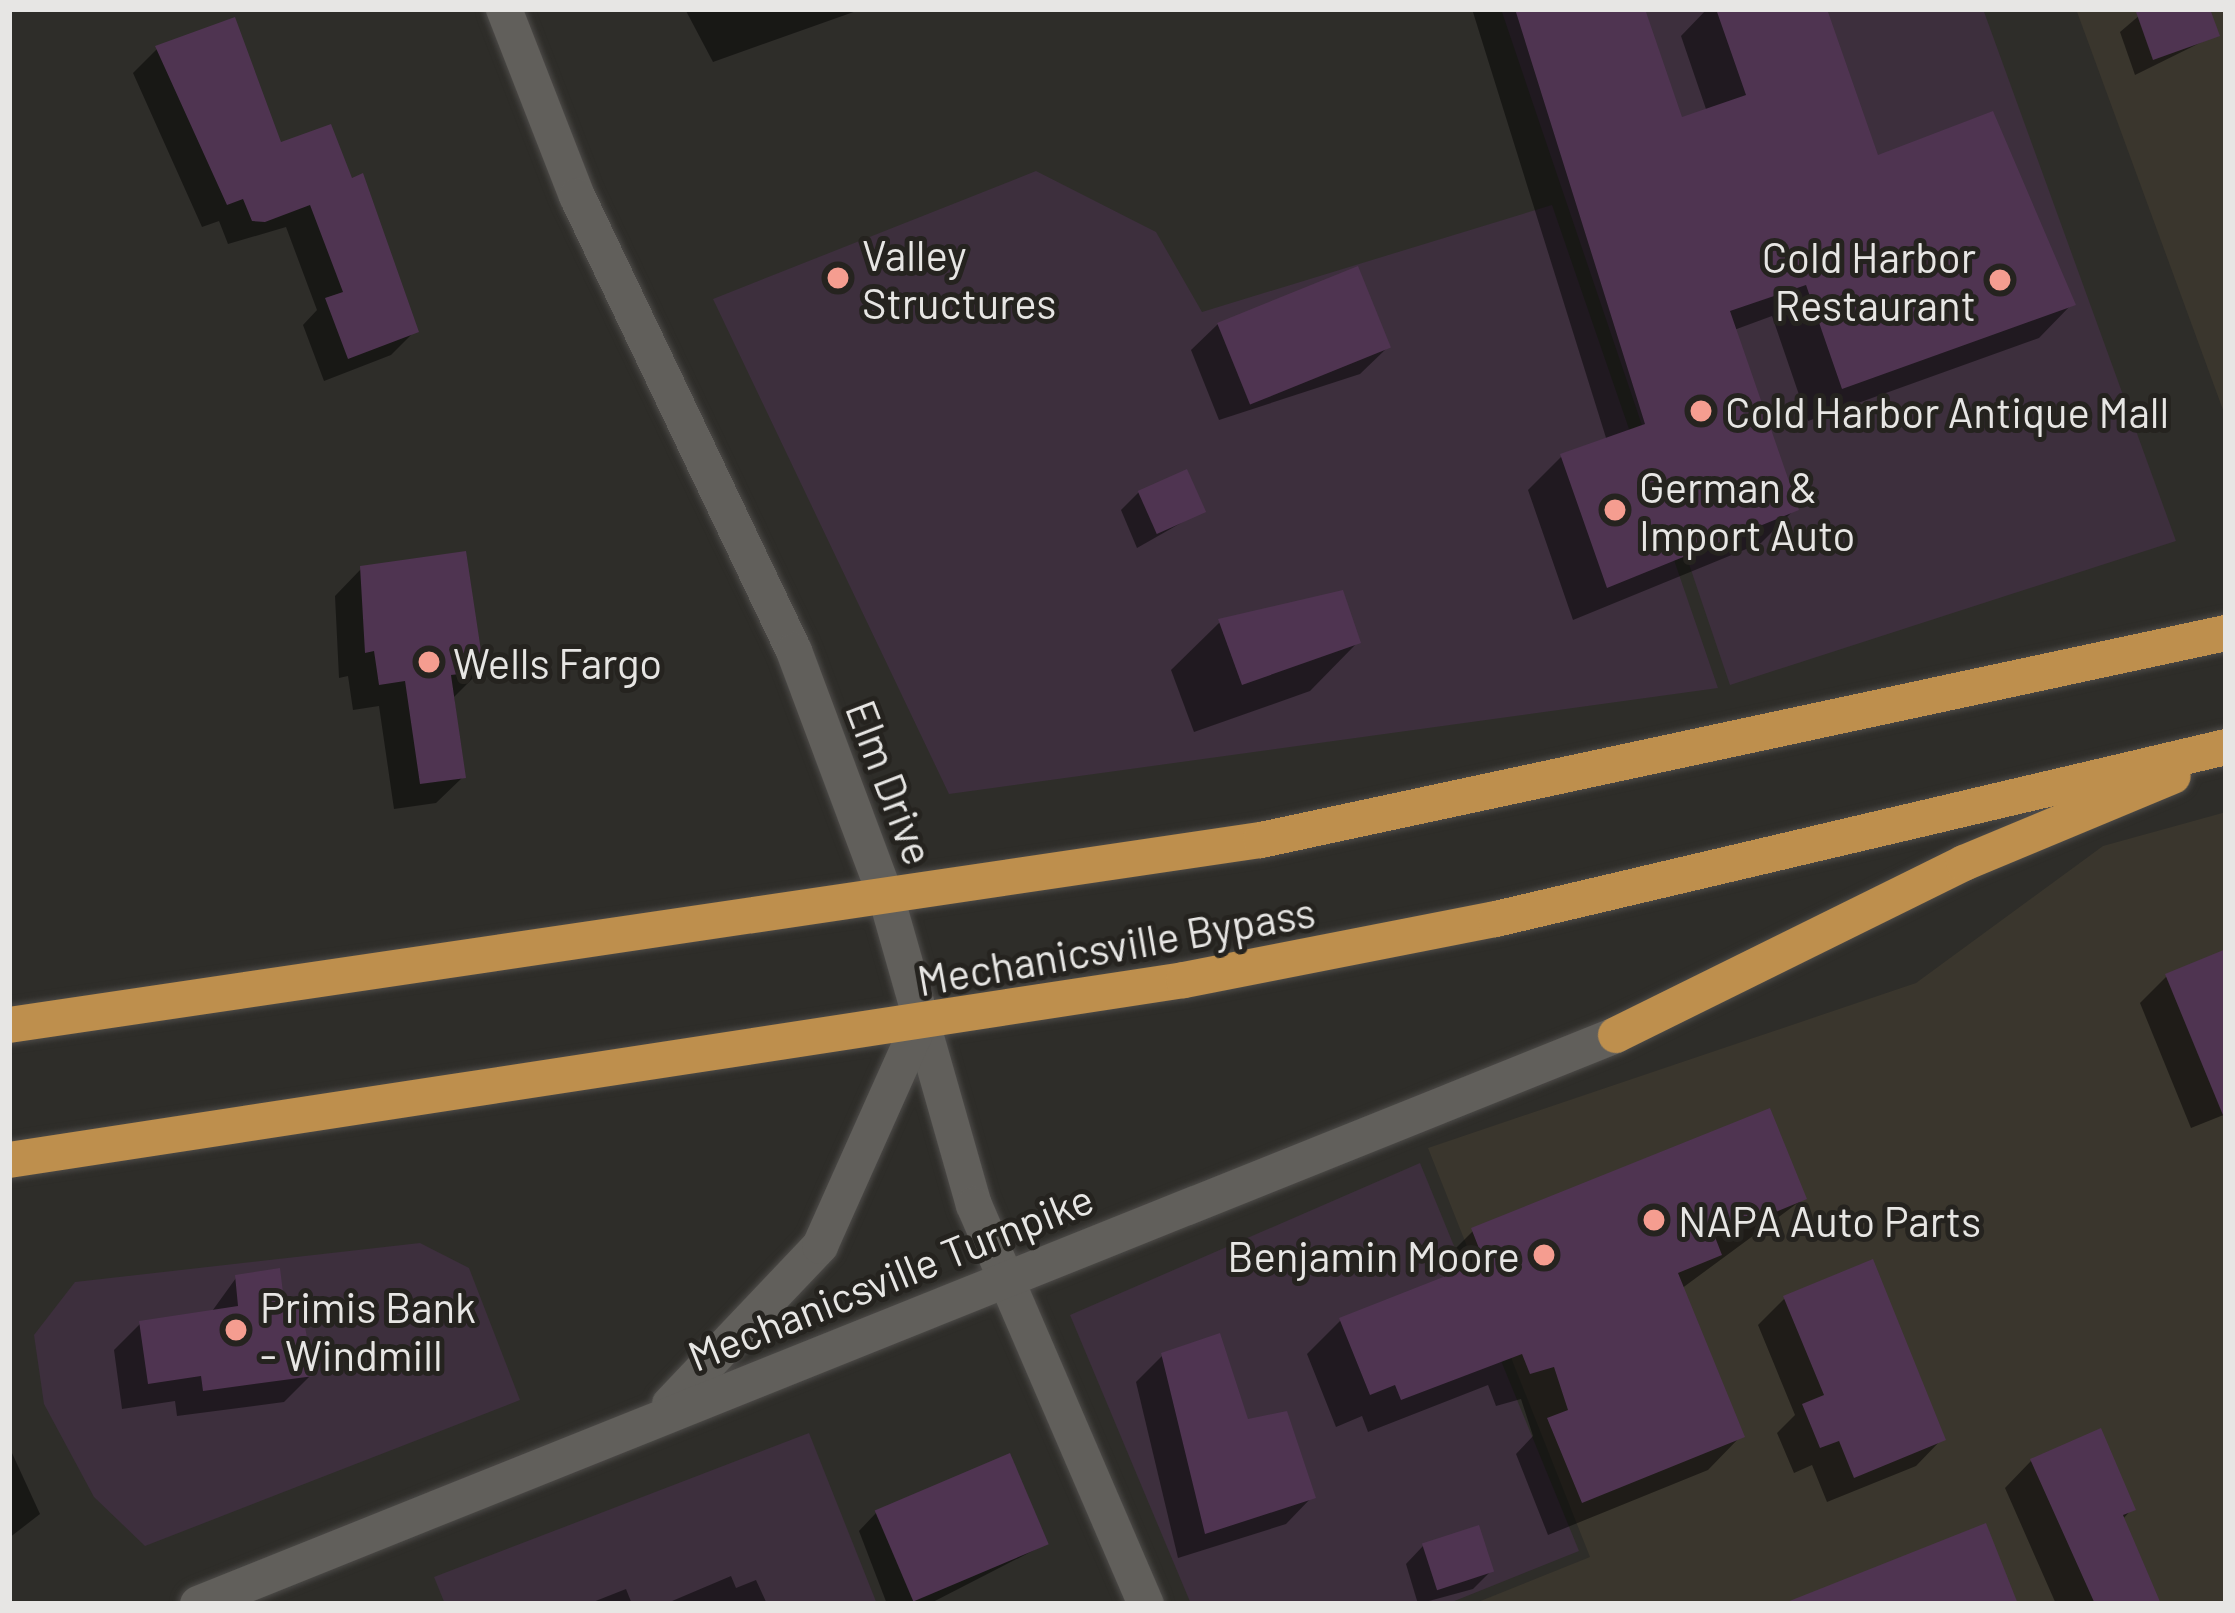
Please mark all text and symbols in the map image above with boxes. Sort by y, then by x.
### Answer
place label: Valley Structures [862,229,1057,328]
place label: Cold Harbor Restaurant [1762,231,1976,330]
marker: Valley Structures [825,265,851,291]
marker: Cold Harbor Restaurant [1987,267,2013,293]
place label: Cold Harbor Antique Mall [1725,386,2169,436]
marker: Cold Harbor Antique Mall [1688,398,1714,424]
place label: German & Import Auto [1639,461,1856,560]
marker: German & Import Auto [1602,497,1628,523]
place label: Wells Fargo [453,637,662,687]
marker: Wells Fargo [416,649,442,675]
street label: Elm Drive [837,693,945,871]
street label: Mechanicsville Bypass [913,885,1319,1005]
street label: Mechanicsville Turnpike [680,1172,1100,1380]
place label: NAPA Auto Parts [1678,1195,1981,1245]
marker: NAPA Auto Parts [1641,1207,1667,1233]
place label: Benjamin Moore [1227,1230,1520,1280]
marker: Benjamin Moore [1531,1242,1557,1268]
place label: Primis Bank - Windmill [260,1281,476,1380]
marker: Primis Bank - Windmill [223,1317,249,1343]

